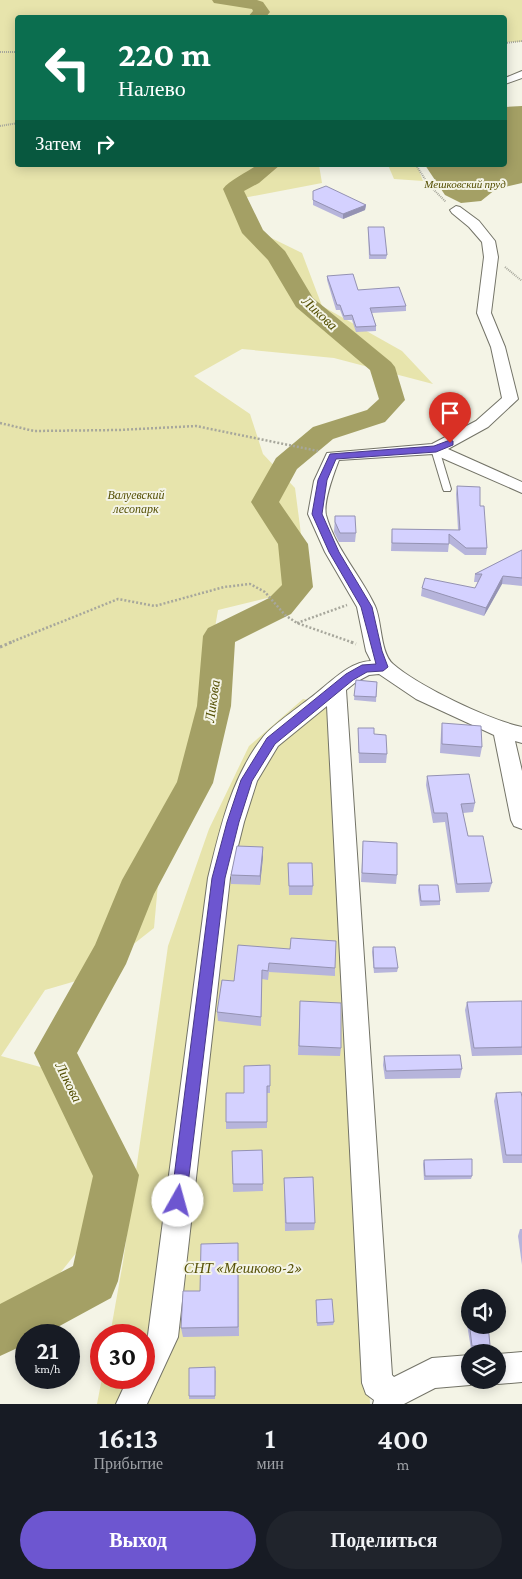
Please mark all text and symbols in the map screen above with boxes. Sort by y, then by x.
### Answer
icon: left [35,35,100,100]
text: 220 m [118,35,211,74]
text: Налево [118,76,186,101]
icon: right [91,130,119,158]
text: Затем [35,133,81,154]
water label: Мешковский пруд [423,178,506,190]
water label: Ликова [298,292,341,333]
pin [429,392,471,443]
icon: arrive [436,399,464,427]
park label: Валуевский лесопарк [107,488,165,516]
water label: Ликова [201,679,223,724]
water label: Ликова [52,1059,86,1105]
position arrow [151,1174,203,1226]
park label: СНТ «Мешково-2» [184,1260,302,1276]
map controls [461,1289,506,1389]
button: sound [461,1289,506,1334]
speed limit sign: 30 [90,1324,155,1389]
text: 21 [36,1337,59,1364]
button: layers [461,1344,506,1389]
text: km/h [35,1362,60,1376]
text: 16:13 [98,1421,158,1454]
text: 1 [265,1421,276,1454]
text: 400 [377,1422,429,1455]
text: Прибытие [93,1455,163,1472]
text: мин [257,1455,284,1472]
text: m [396,1456,409,1473]
button: Выход [20,1511,256,1569]
button: Поделиться [266,1511,502,1569]

